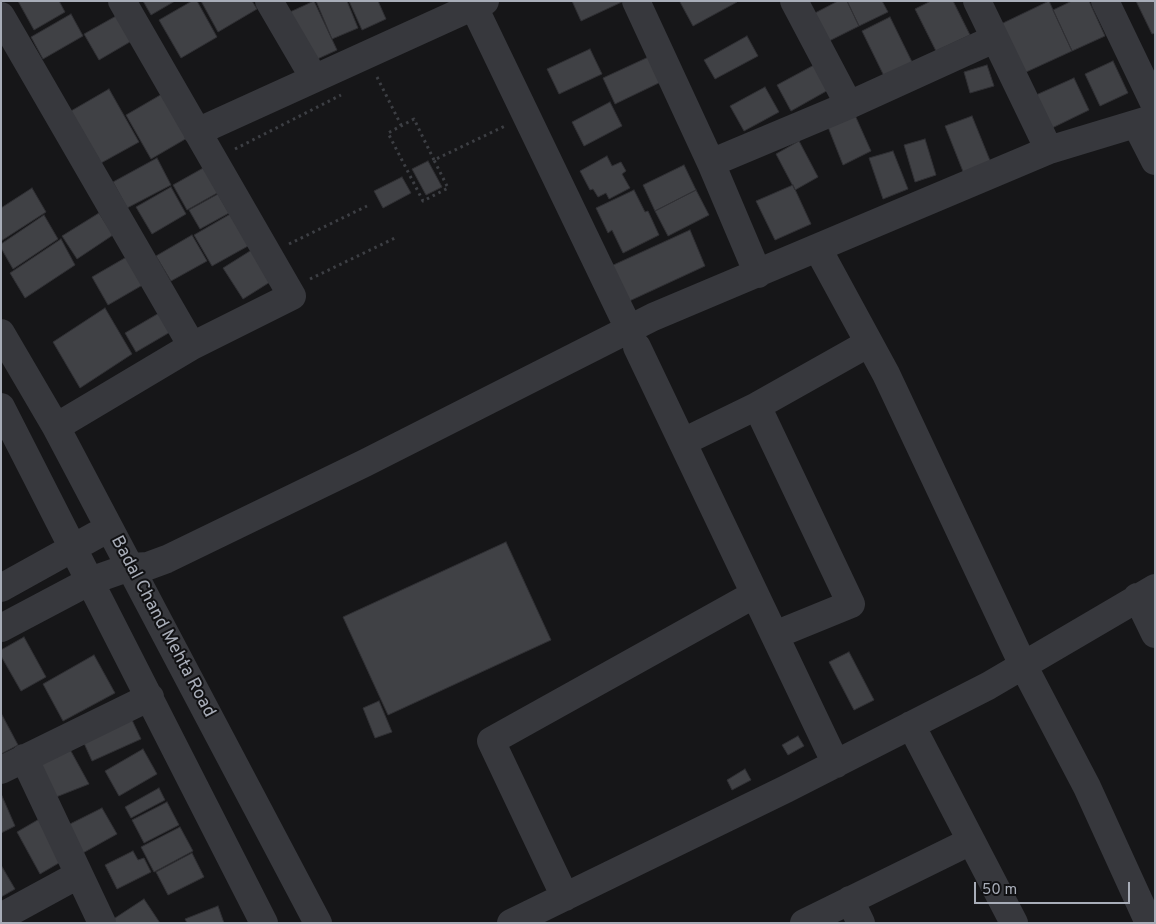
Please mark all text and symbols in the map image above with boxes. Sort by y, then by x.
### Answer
street label: Badal Chand Mehta Road [105,532,219,722]
scale bar [976,872,1132,904]
text: 50 m [982,881,1017,900]

